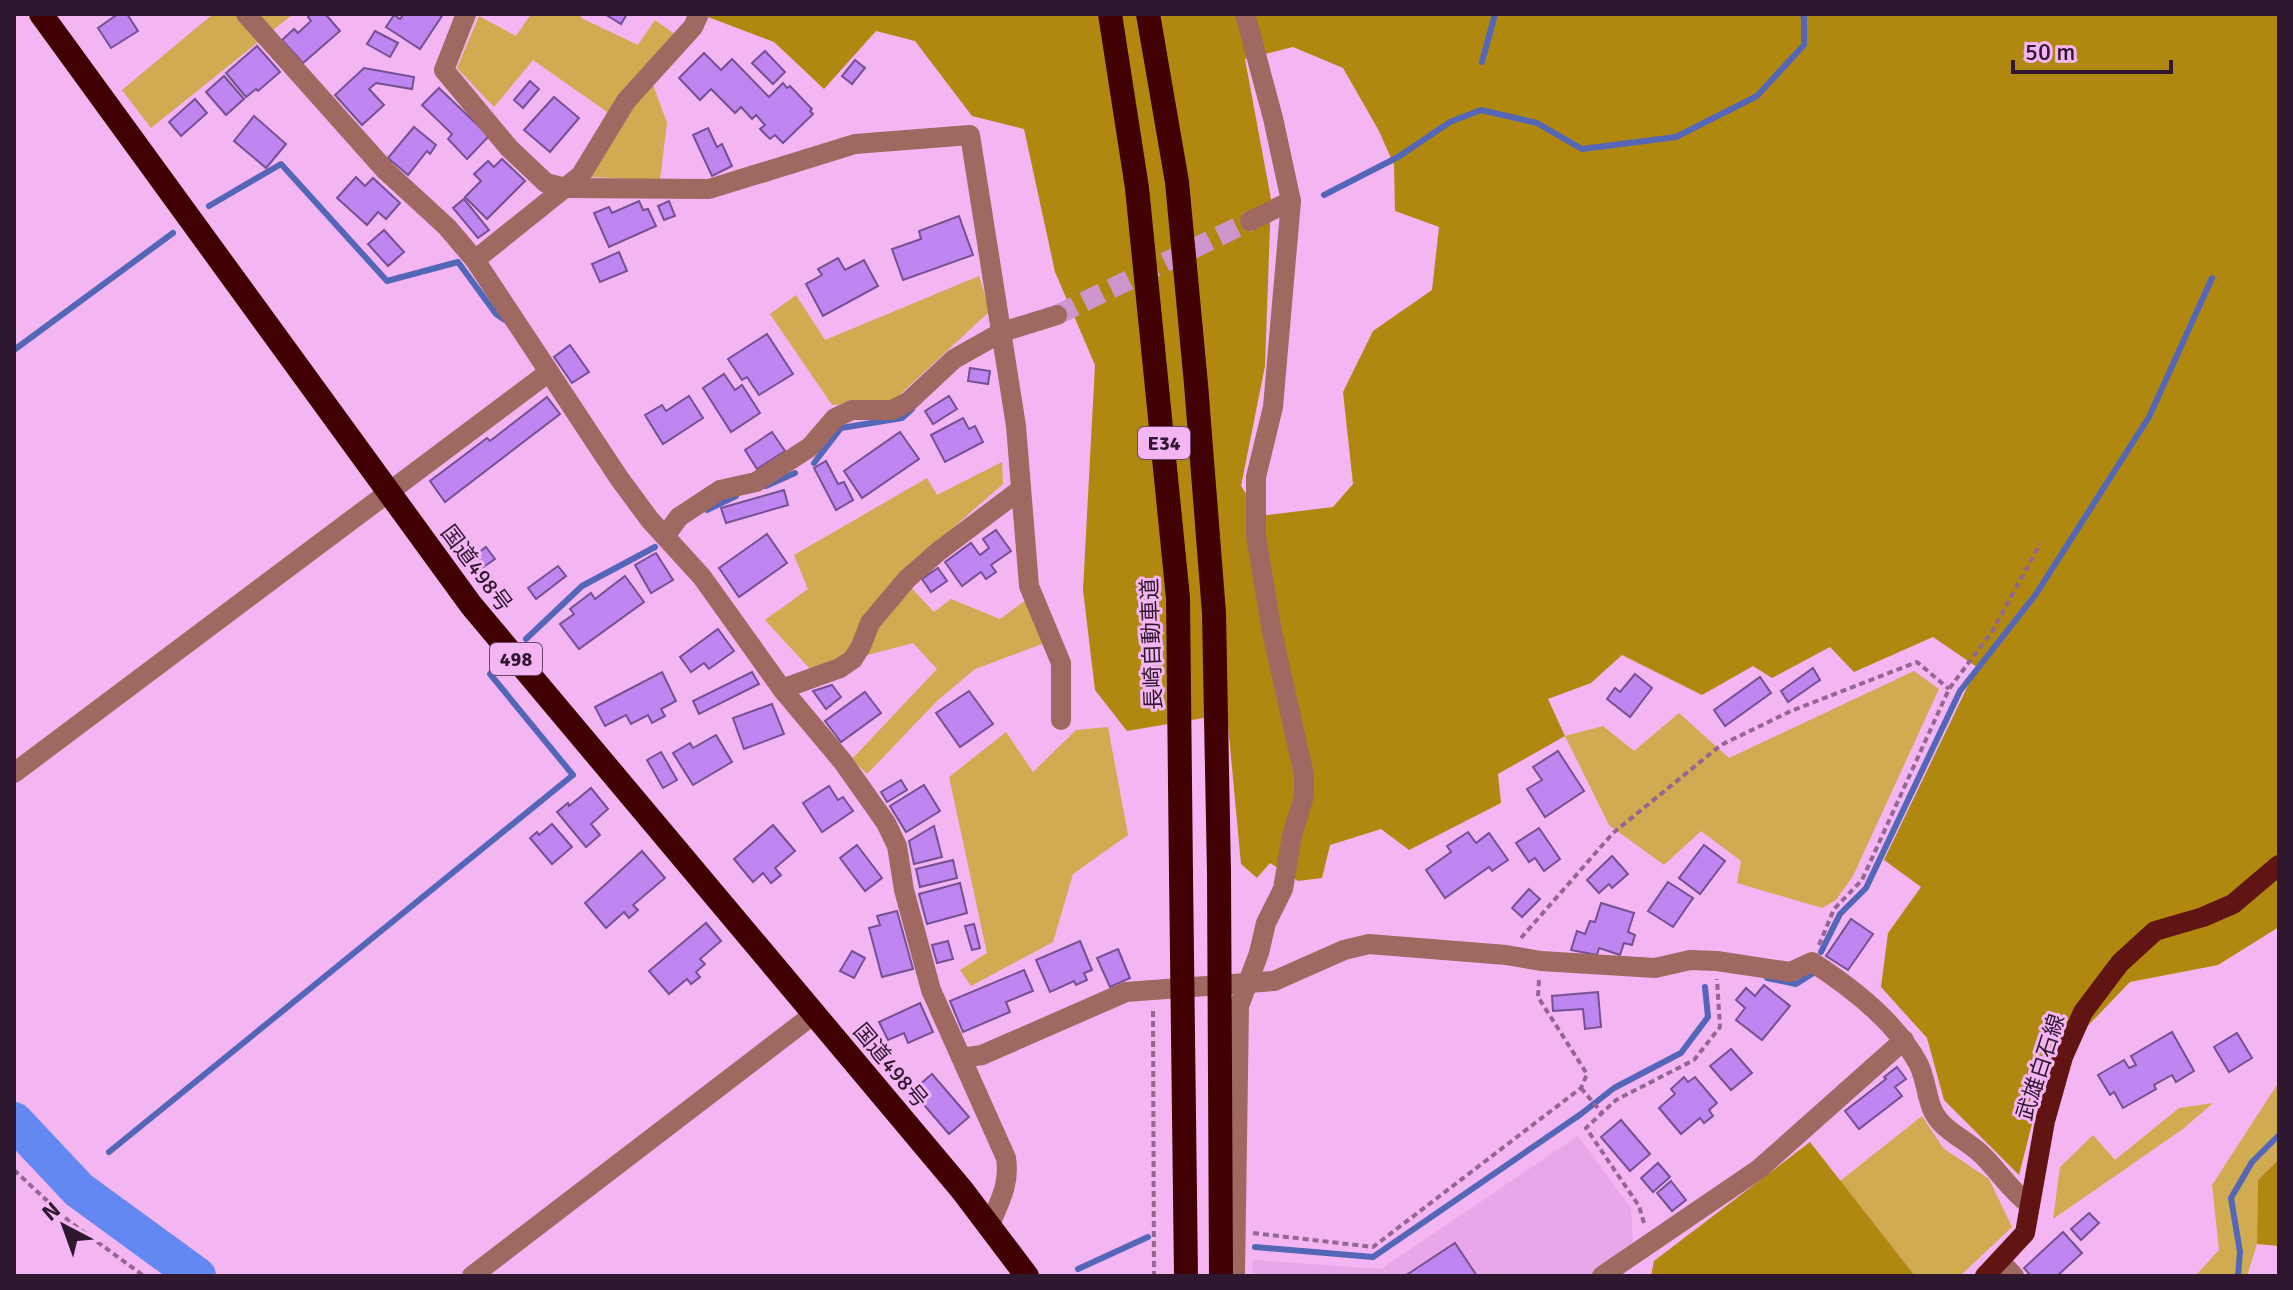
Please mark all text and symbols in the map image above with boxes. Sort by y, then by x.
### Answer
scale bar [2013,24,2171,74]
text: 50 m [2025,37,2075,67]
road number: E34 [1138,427,1190,459]
street label: 国道498号 [435,520,518,617]
street label: 長崎自動車道 [1136,578,1167,710]
road number: 498 [490,643,542,675]
street label: 武雄白石線 [2011,1011,2070,1124]
street label: 国道498号 [848,1018,934,1113]
north arrow [24,1186,104,1266]
text: N [37,1196,66,1226]

